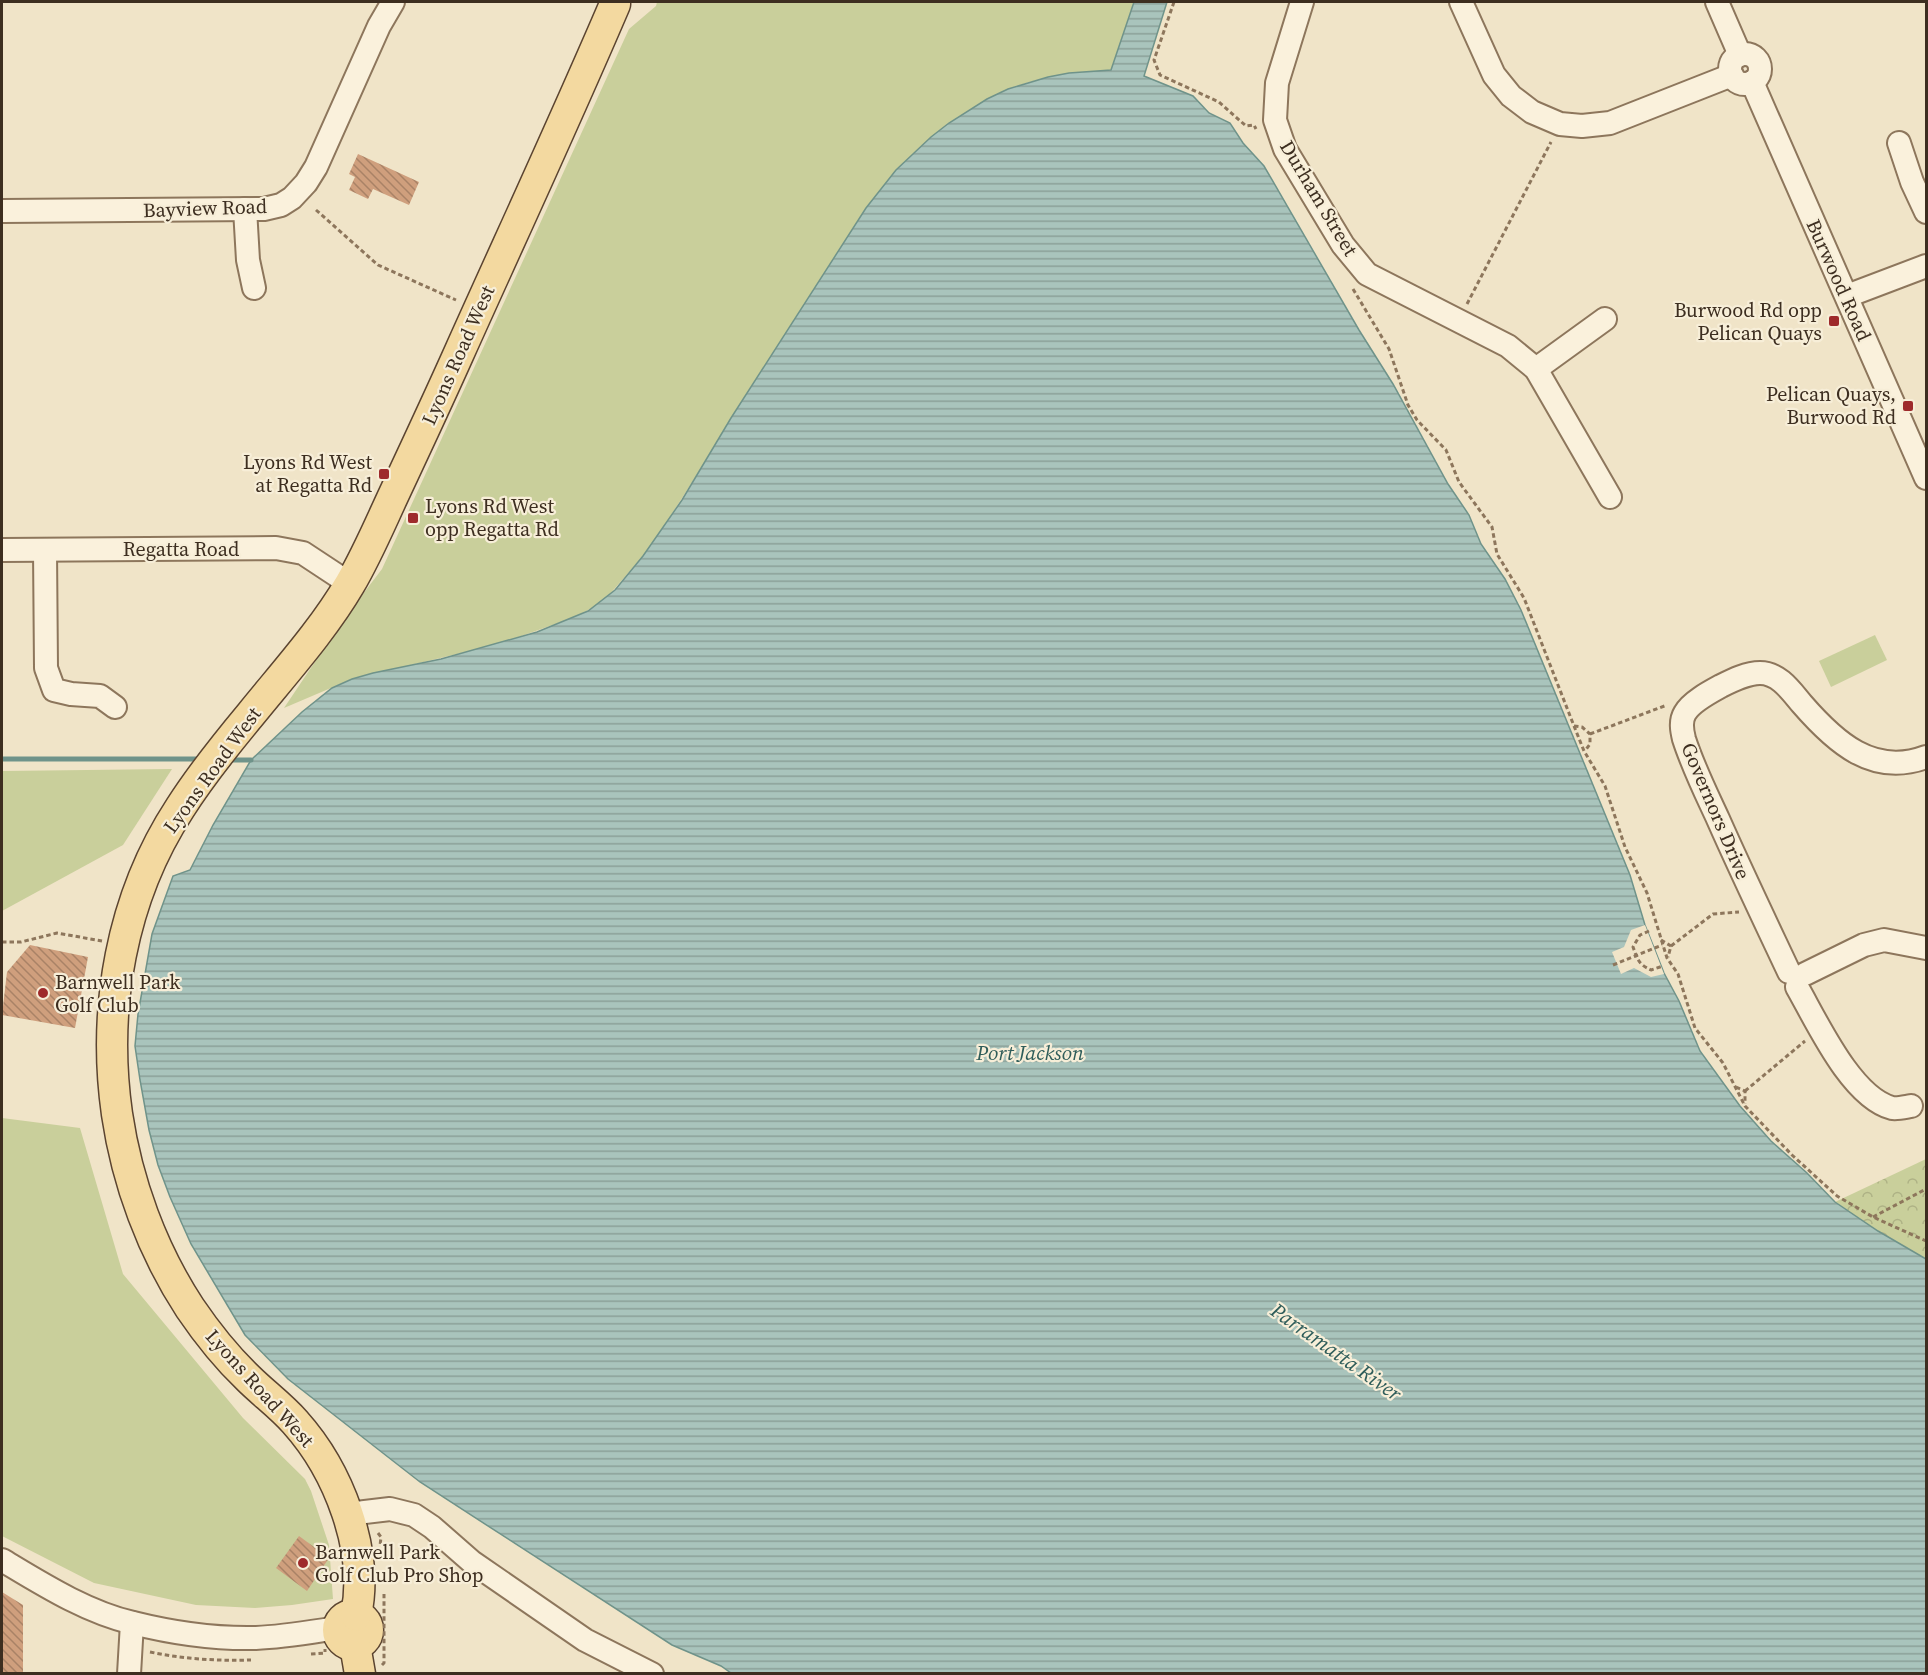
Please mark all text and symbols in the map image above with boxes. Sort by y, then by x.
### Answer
street label: Durham Street [1273,135,1365,262]
street label: Bayview Road [142,192,268,224]
street label: Burwood Road [1800,215,1879,346]
street label: Lyons Road West [415,280,502,429]
place label: Burwood Rd opp Pelican Quays [1674,296,1822,347]
marker: Burwood Rd opp Pelican Quays [1827,314,1841,328]
place label: Pelican Quays, Burwood Rd [1766,380,1897,431]
marker: Pelican Quays, Burwood Rd [1901,399,1915,413]
place label: Lyons Rd West at Regatta Rd [243,448,373,499]
marker: Lyons Rd West at Regatta Rd [377,467,391,481]
place label: Lyons Rd West opp Regatta Rd [425,492,560,543]
marker: Lyons Rd West opp Regatta Rd [406,511,420,525]
street label: Regatta Road [123,535,240,563]
street label: Lyons Road West [157,701,268,839]
street label: Governors Drive [1675,738,1757,884]
place label: Barnwell Park Golf Club [55,968,180,1019]
marker: Barnwell Park Golf Club [36,986,50,1000]
water label: Port Jackson [975,1038,1084,1067]
water label: Parramatta River [1264,1295,1408,1408]
street label: Lyons Road West [199,1323,321,1454]
place label: Barnwell Park Golf Club Pro Shop [315,1538,483,1589]
marker: Barnwell Park Golf Club Pro Shop [296,1556,310,1570]

